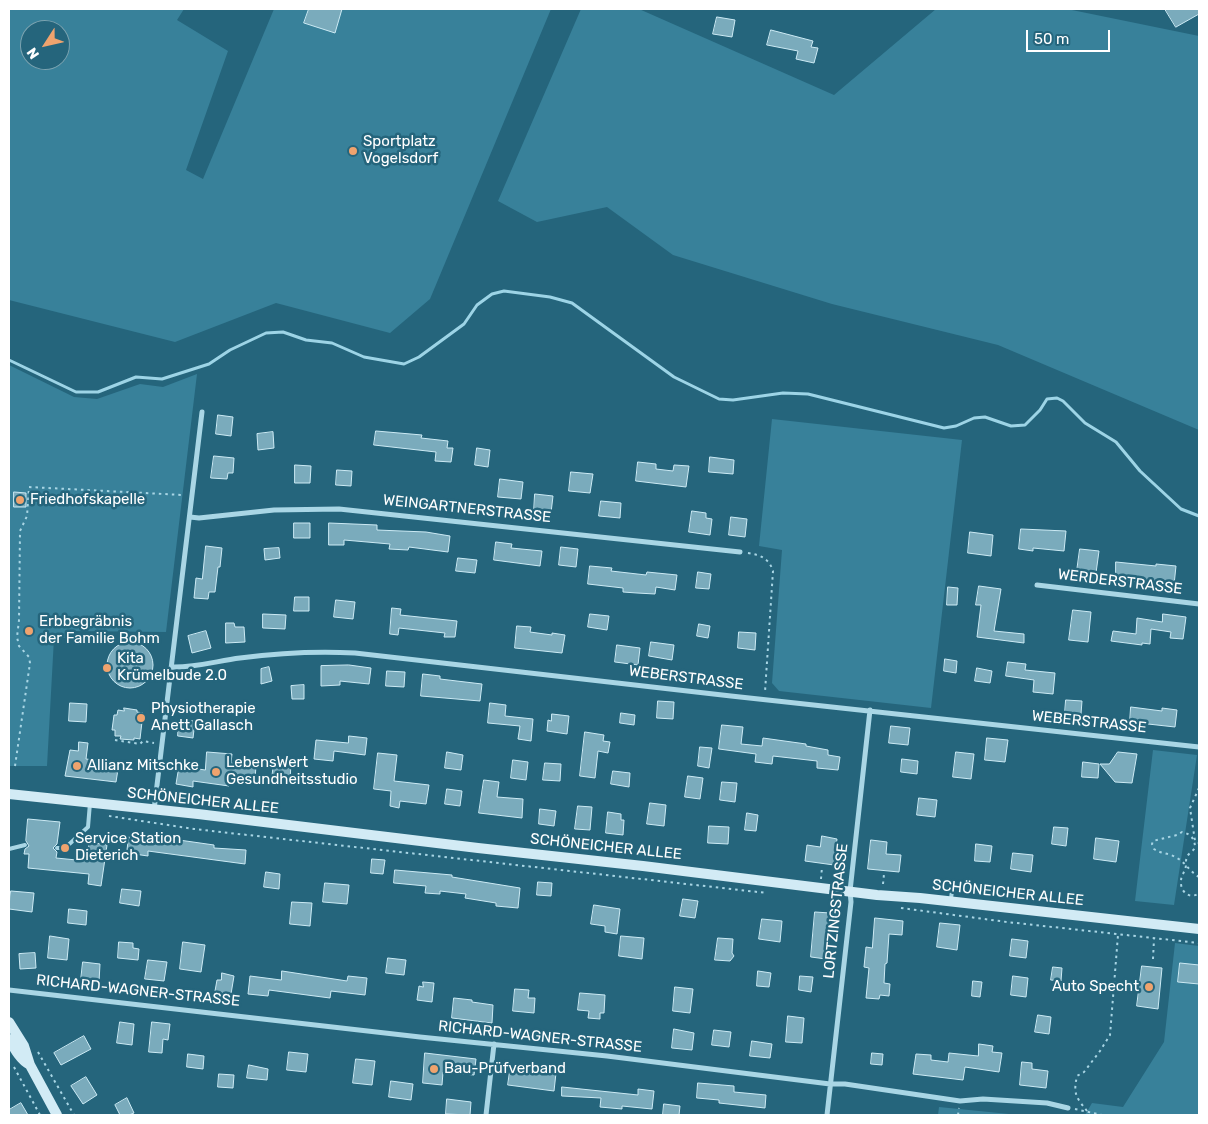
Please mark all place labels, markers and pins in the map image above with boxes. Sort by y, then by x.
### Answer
place label: Sportplatz Vogelsdorf [363,133,438,168]
marker: Sportplatz Vogelsdorf [347,145,359,157]
place label: Friedhofskapelle [30,491,145,509]
marker: Friedhofskapelle [14,494,26,506]
place label: Erbbegräbnis der Familie Bohm [39,613,160,648]
marker: Erbbegräbnis der Familie Bohm [23,625,35,637]
place label: Kita Krümelbude 2.0 [117,650,227,685]
marker: Kita Krümelbude 2.0 [101,662,113,674]
place label: Physiotherapie Anett Gallasch [151,700,256,735]
marker: Physiotherapie Anett Gallasch [135,712,147,724]
place label: LebensWert Gesundheitsstudio [226,754,358,789]
place label: Allianz Mitschke [87,757,199,775]
marker: Allianz Mitschke [71,760,83,772]
marker: LebensWert Gesundheitsstudio [210,766,222,778]
place label: Service Station Dieterich [75,830,181,865]
marker: Service Station Dieterich [59,842,71,854]
place label: Auto Specht [1052,978,1139,996]
marker: Auto Specht [1143,981,1155,993]
place label: Bau-Prüfverband [444,1060,566,1078]
marker: Bau-Prüfverband [428,1063,440,1075]

